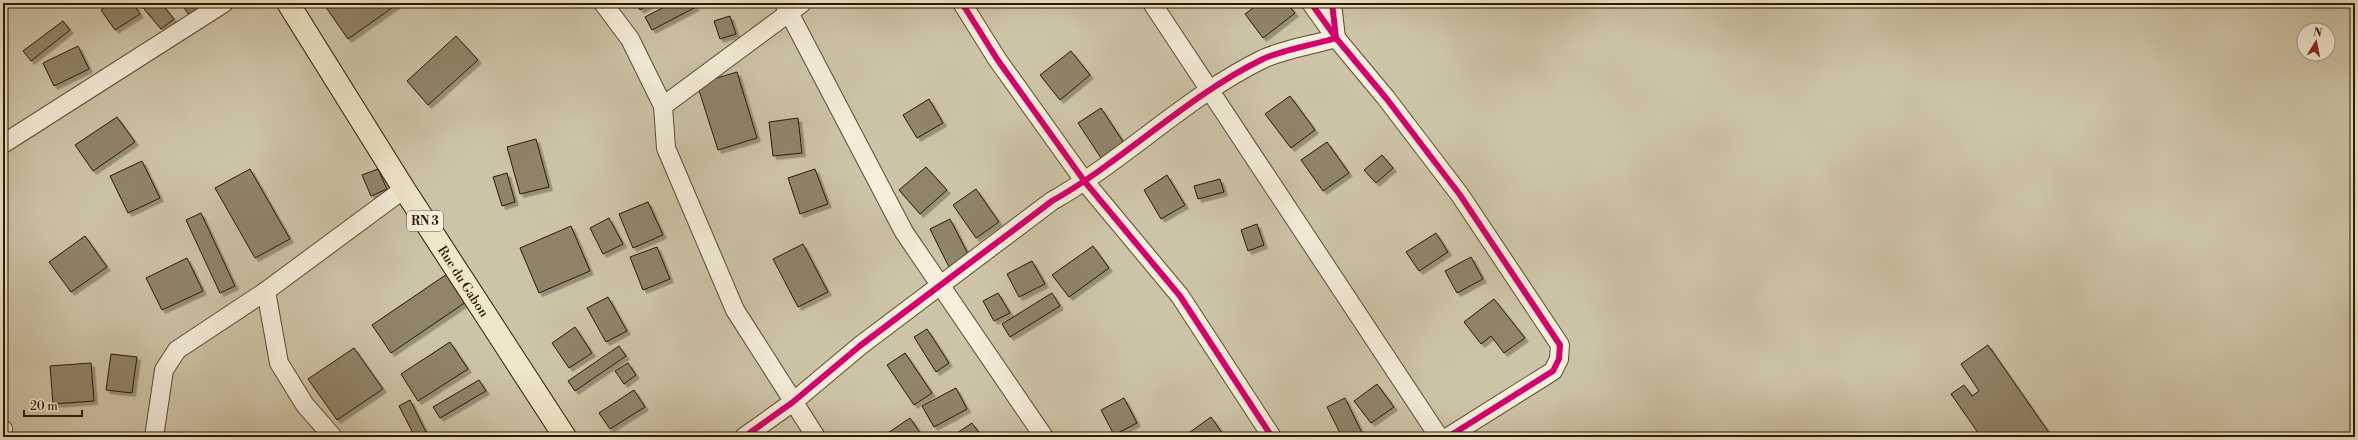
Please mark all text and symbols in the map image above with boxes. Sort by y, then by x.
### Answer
north arrow [2296,22,2336,62]
text: N [2312,25,2323,41]
road number: RN 3 [407,211,443,231]
street label: Rue du Gabon [434,243,492,321]
scale bar [24,392,82,418]
text: 20 m [30,399,58,414]

